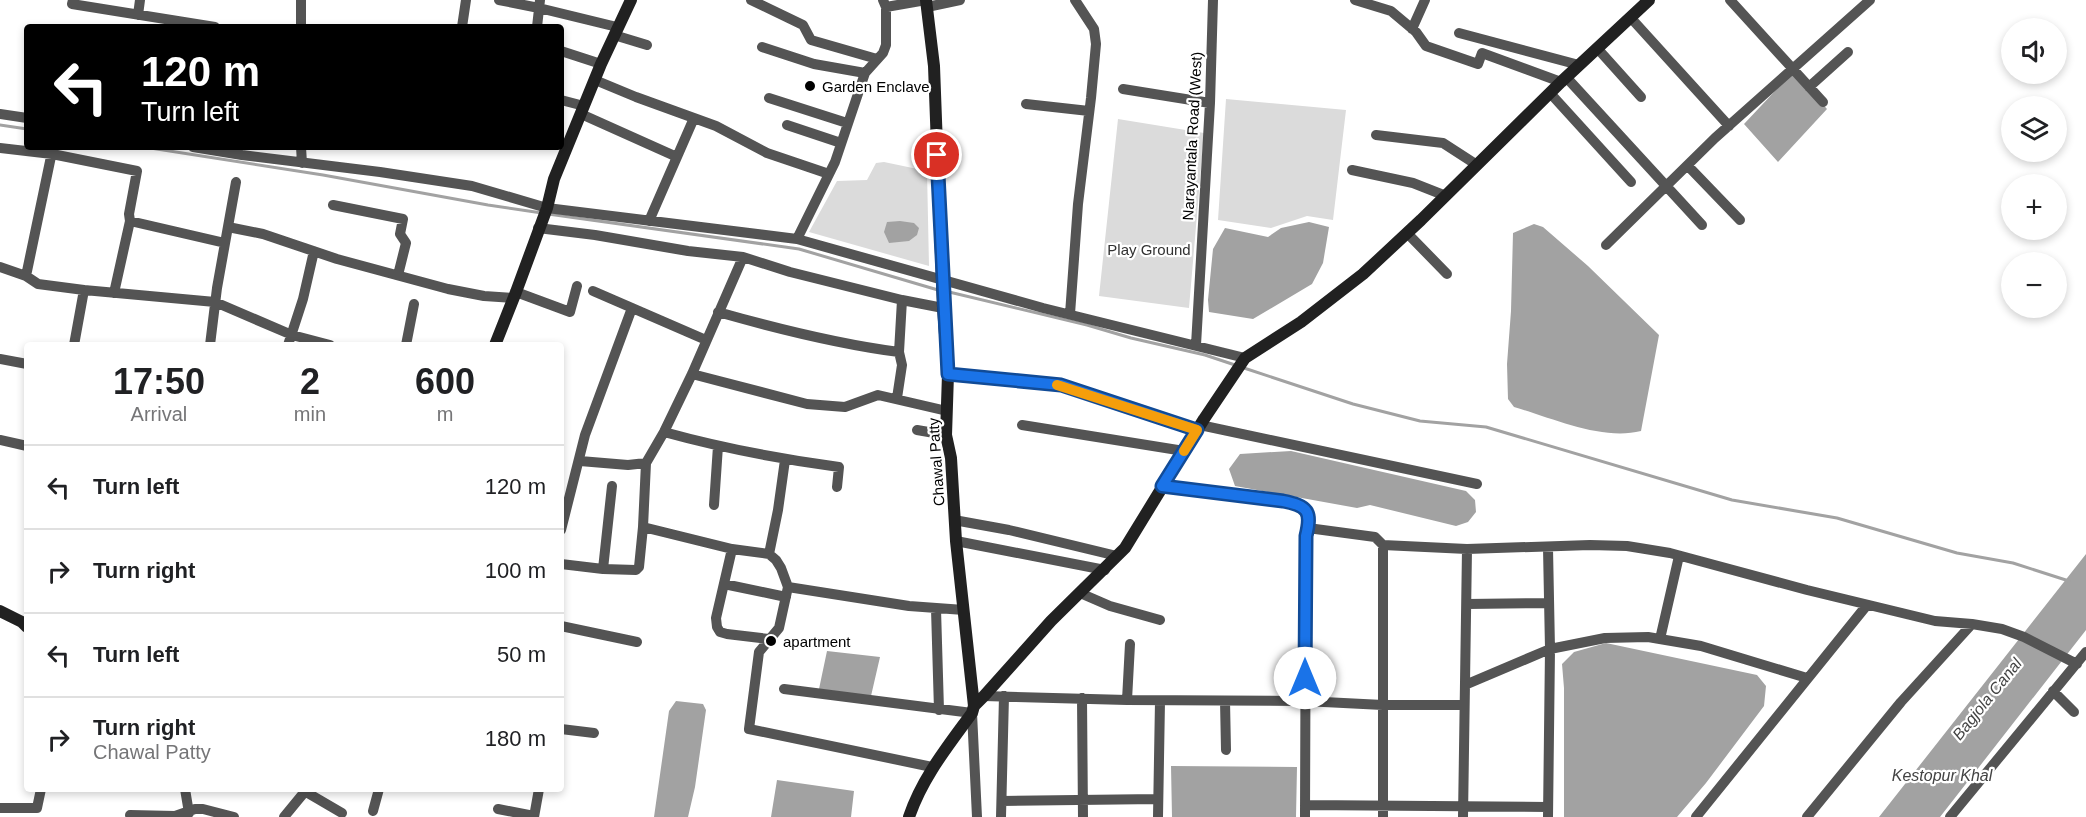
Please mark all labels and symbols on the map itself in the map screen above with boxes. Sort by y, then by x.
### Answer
street label: Narayantala Road (West) [1179,51,1205,221]
place label: Garden Enclave [822,78,930,95]
marker: Garden Enclave [803,79,817,93]
pin [911,129,962,180]
park label: Play Ground [1107,241,1191,258]
street label: Chawal Patty [924,417,948,507]
place label: apartment [783,633,851,650]
marker: apartment [764,634,778,648]
position arrow [1273,646,1337,710]
water label: Bagjola Canal [1949,655,2025,743]
water label: Kestopur Khal [1892,767,1993,784]

